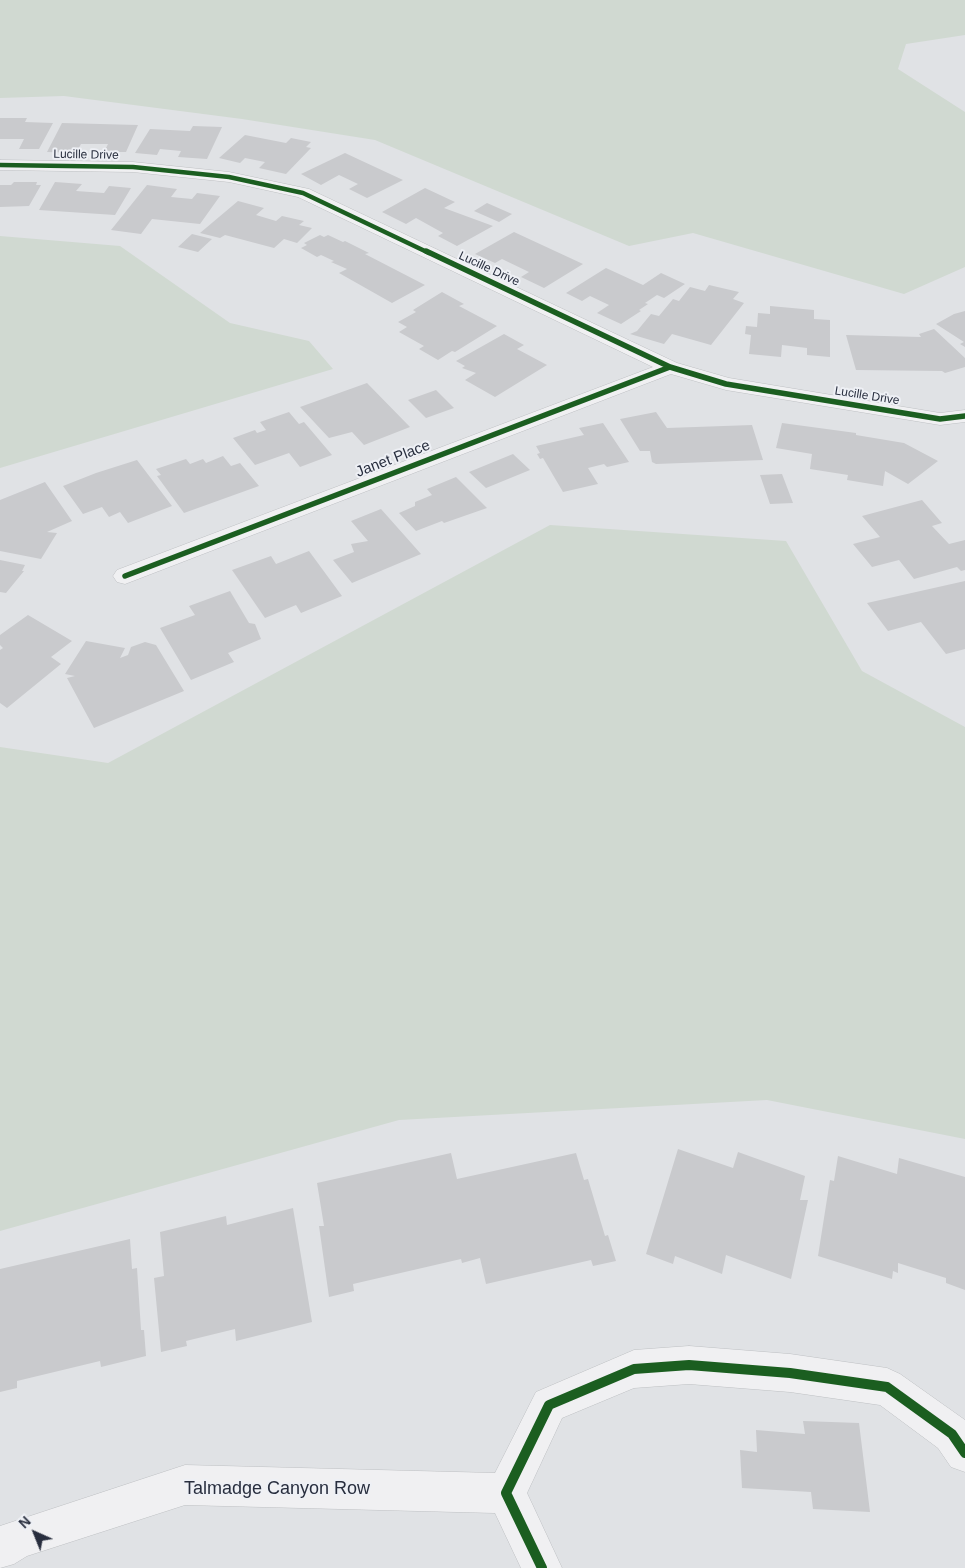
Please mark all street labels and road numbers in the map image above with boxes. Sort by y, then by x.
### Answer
street label: Lucille Drive [53,147,119,163]
street label: Lucille Drive [456,249,522,289]
street label: Lucille Drive [834,384,900,408]
street label: Janet Place [353,437,433,481]
street label: Talmadge Canyon Row [184,1478,370,1500]

